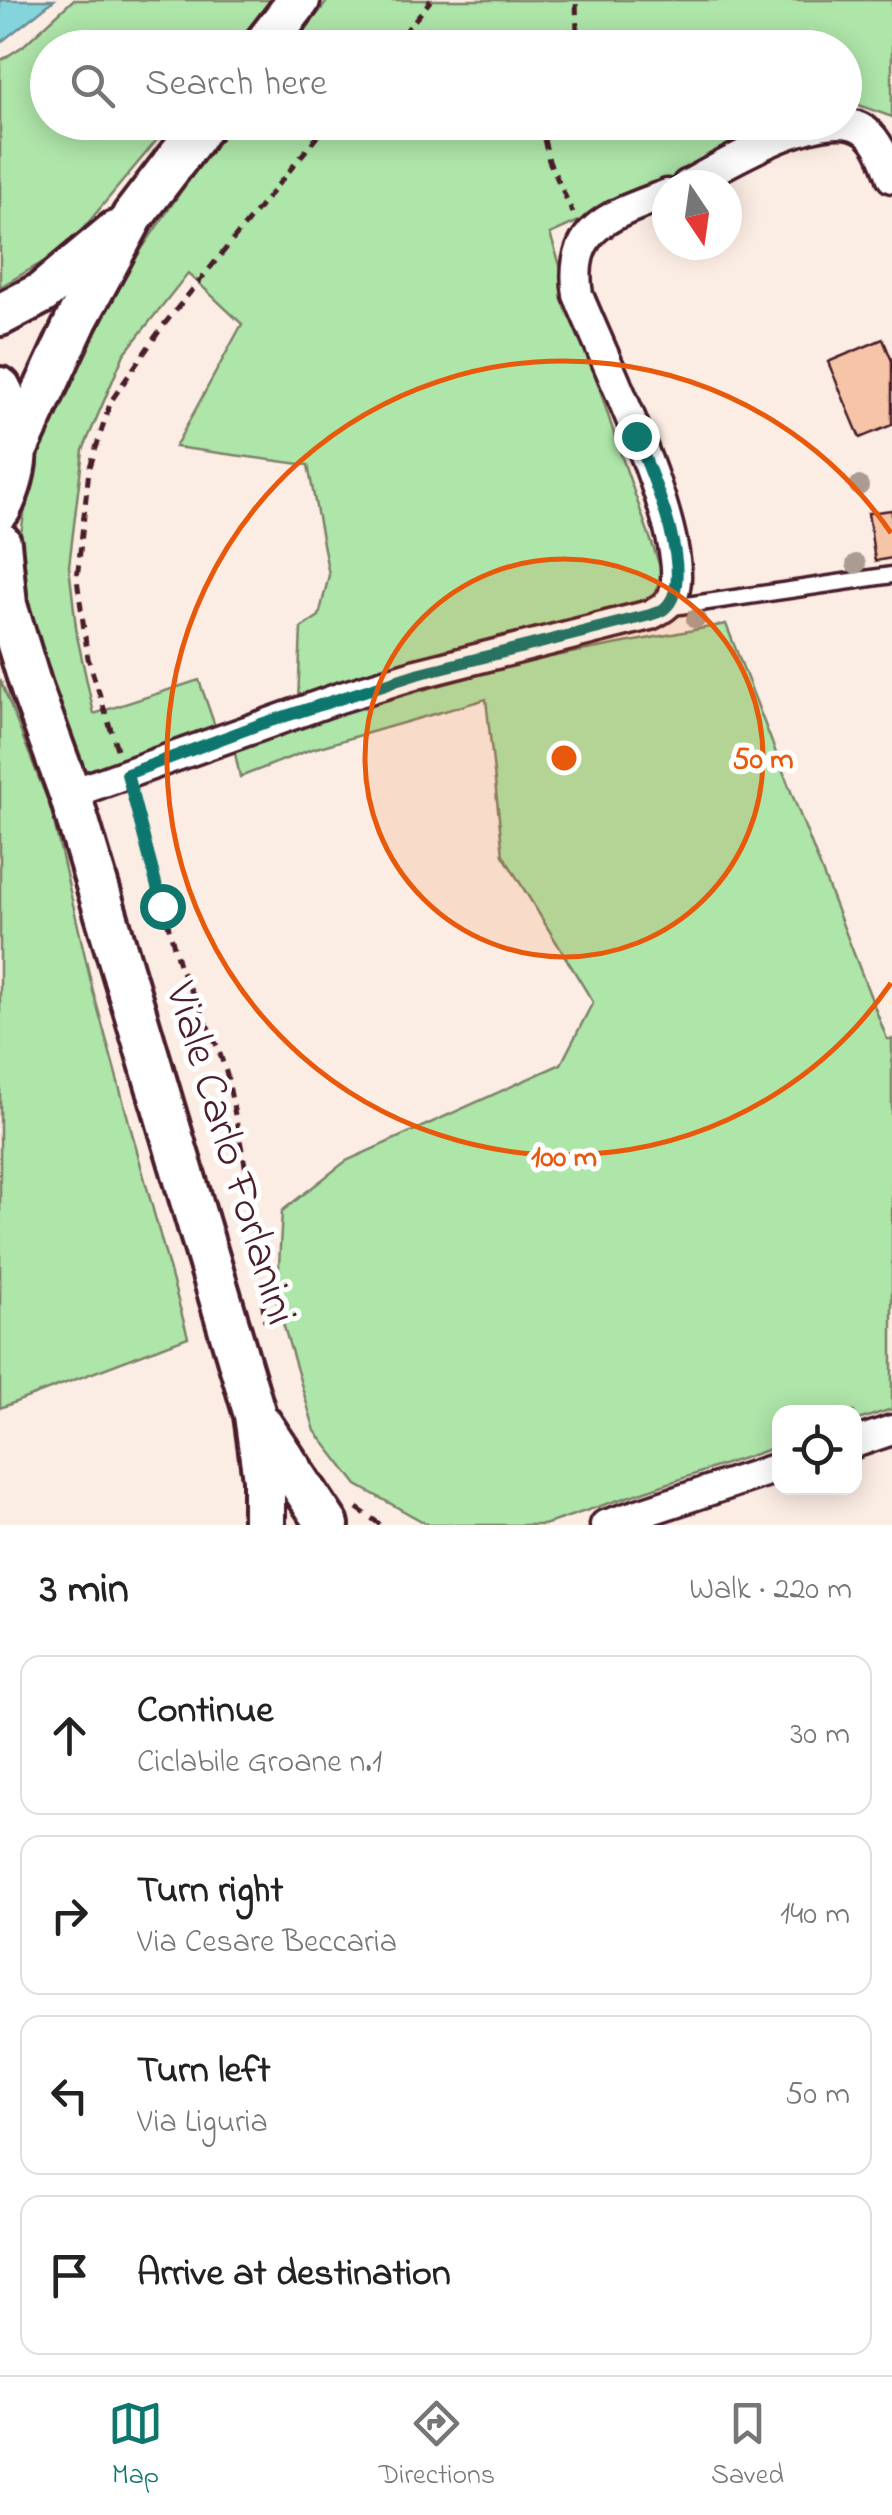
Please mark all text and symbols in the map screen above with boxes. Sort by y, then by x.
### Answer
search box [30,30,862,140]
text: Search here [145,57,327,113]
icon: search [65,58,120,113]
north arrow [652,170,742,260]
route end [614,414,660,460]
text: 50 m [733,739,793,783]
centre of rings [546,740,582,776]
route start [140,884,186,930]
street label: Viale Carlo Forlanini [145,974,312,1333]
text: 100 m [531,1137,597,1181]
map controls [772,1405,862,1495]
button: locate [772,1405,862,1495]
text: 3 min [40,1560,129,1621]
text: Walk · 220 m [689,1567,852,1614]
text: Continue [137,1684,273,1740]
icon: ahead [42,1708,97,1763]
text: 30 m [790,1712,850,1759]
text: Ciclabile Groane n.1 [137,1740,382,1787]
text: Turn right [137,1864,283,1920]
icon: right [42,1888,97,1943]
text: 140 m [780,1892,850,1939]
text: Via Cesare Beccaria [137,1920,397,1967]
text: Turn left [137,2044,270,2100]
icon: left [42,2068,97,2123]
text: 50 m [785,2072,850,2119]
text: Via Liguria [137,2100,268,2147]
text: Arrive at destination [137,2247,451,2303]
icon: arrive [42,2248,97,2303]
tab: Map [108,2396,163,2497]
tab: Directions [379,2396,495,2497]
tab: Saved [711,2396,784,2497]

